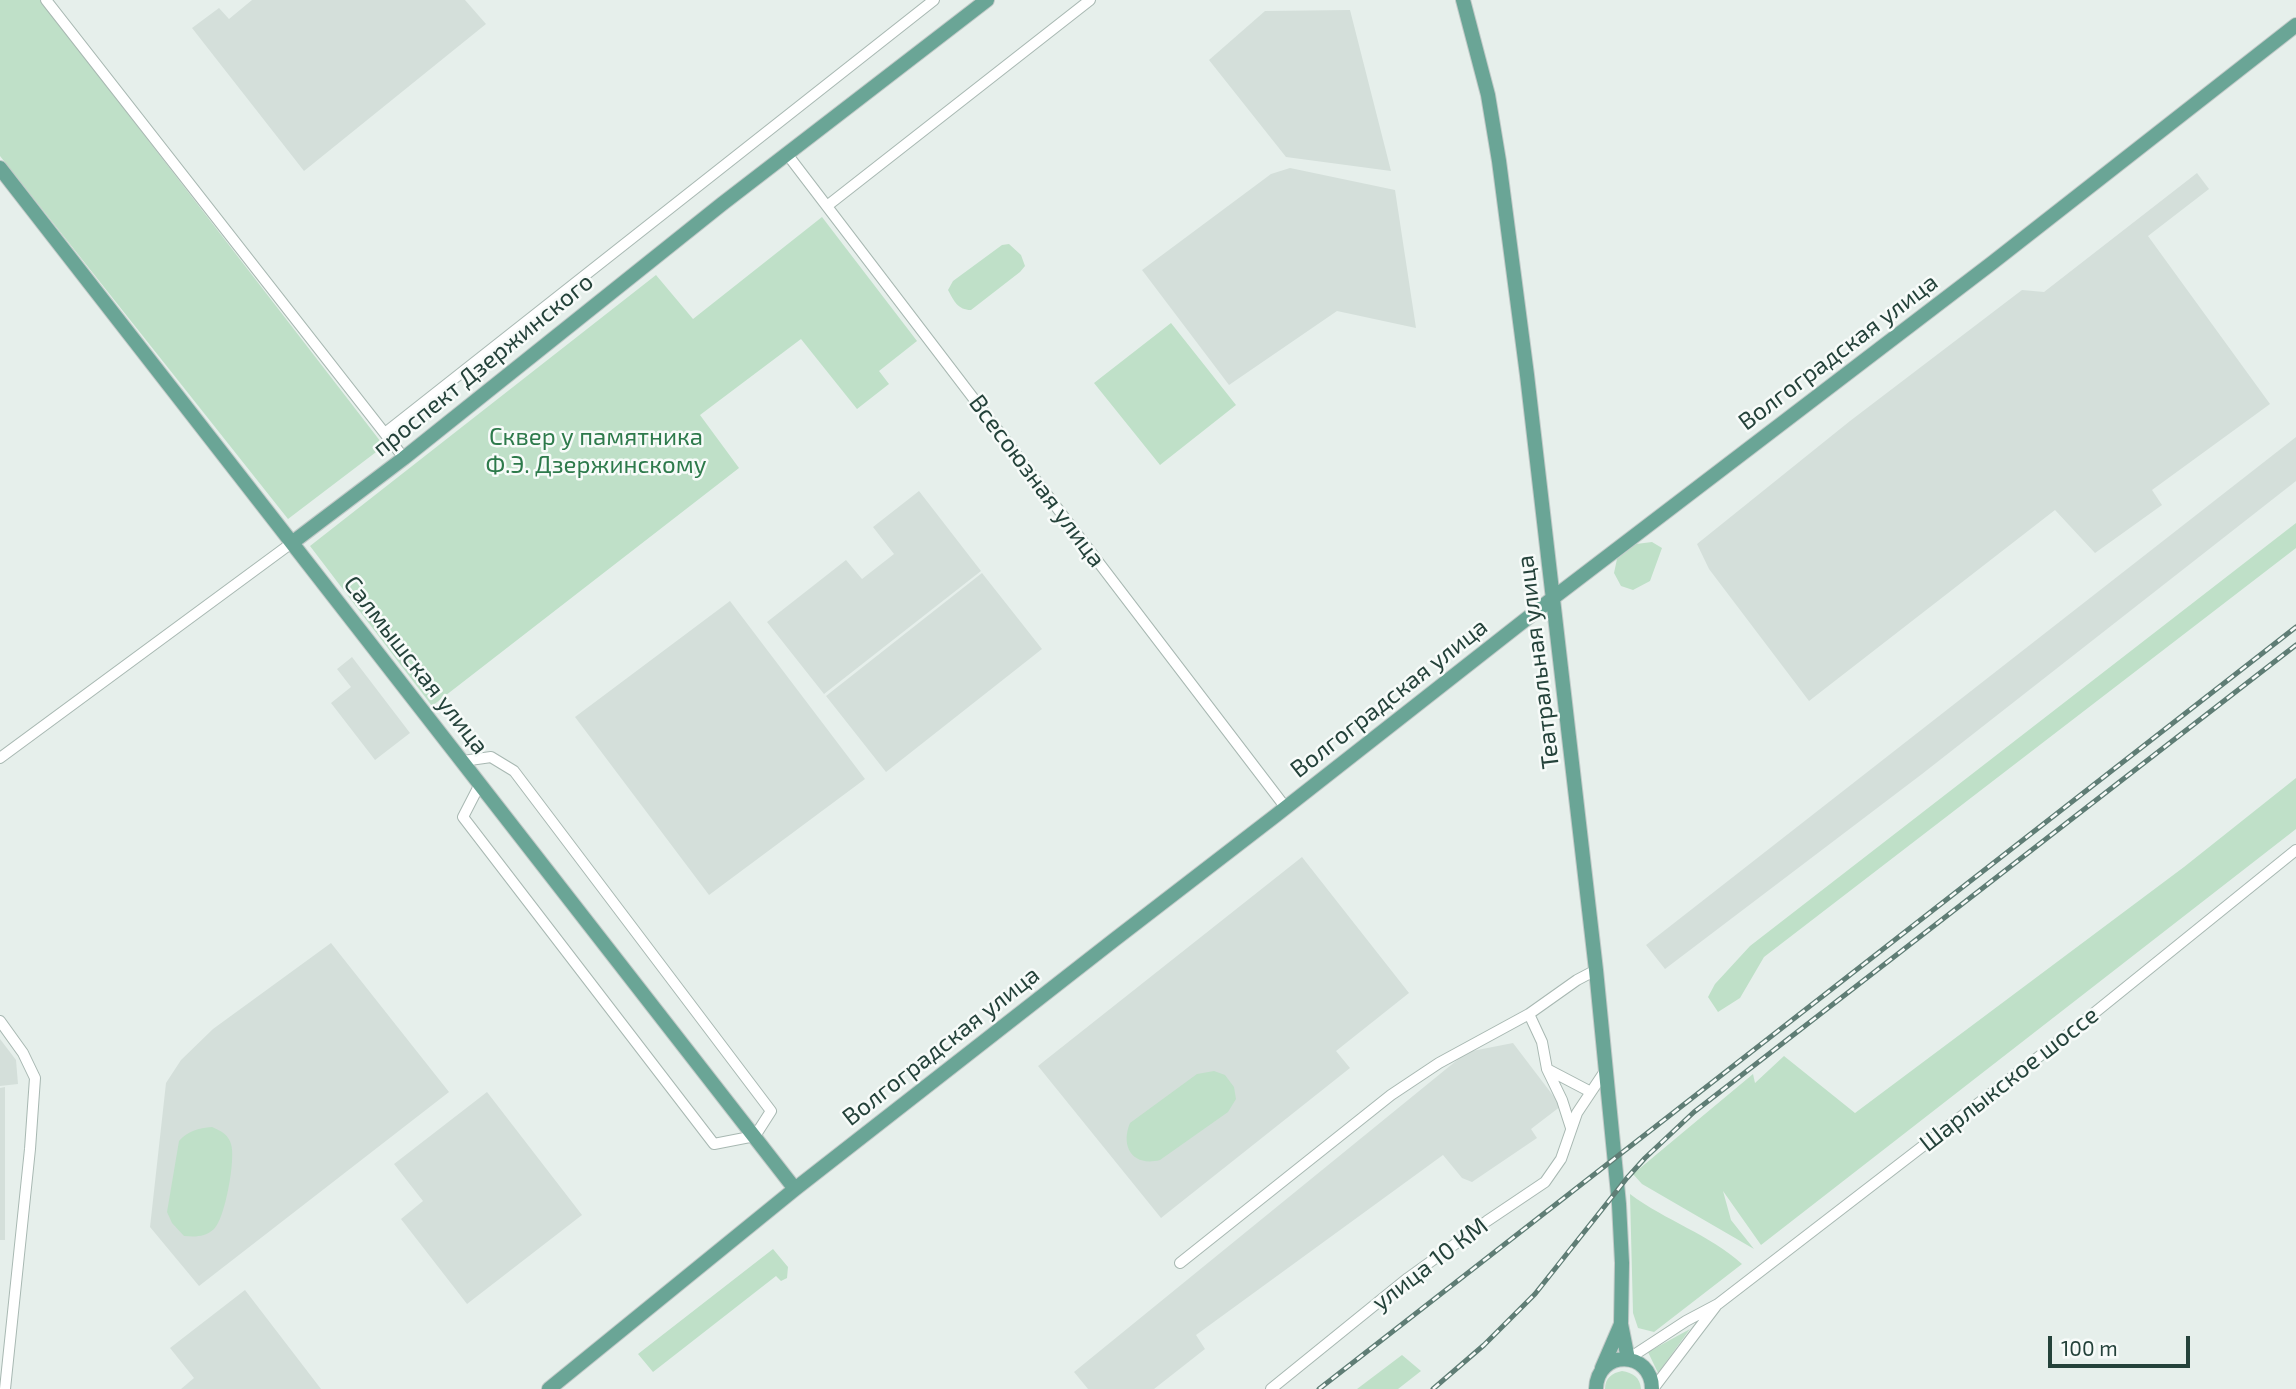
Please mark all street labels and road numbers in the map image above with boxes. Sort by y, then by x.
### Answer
street label: проспект Дзержинского [367,267,599,463]
street label: Волгоградская улица [1733,268,1943,436]
street label: Всесоюзная улица [963,389,1111,573]
street label: Театральная улица [1511,554,1565,770]
street label: Салмышская улица [337,570,495,760]
street label: Волгоградская улица [1285,612,1493,784]
street label: Волгоградская улица [837,960,1045,1132]
street label: Шарлыкское шоссе [1914,1000,2104,1158]
street label: улица 10 КМ [1367,1211,1493,1317]

